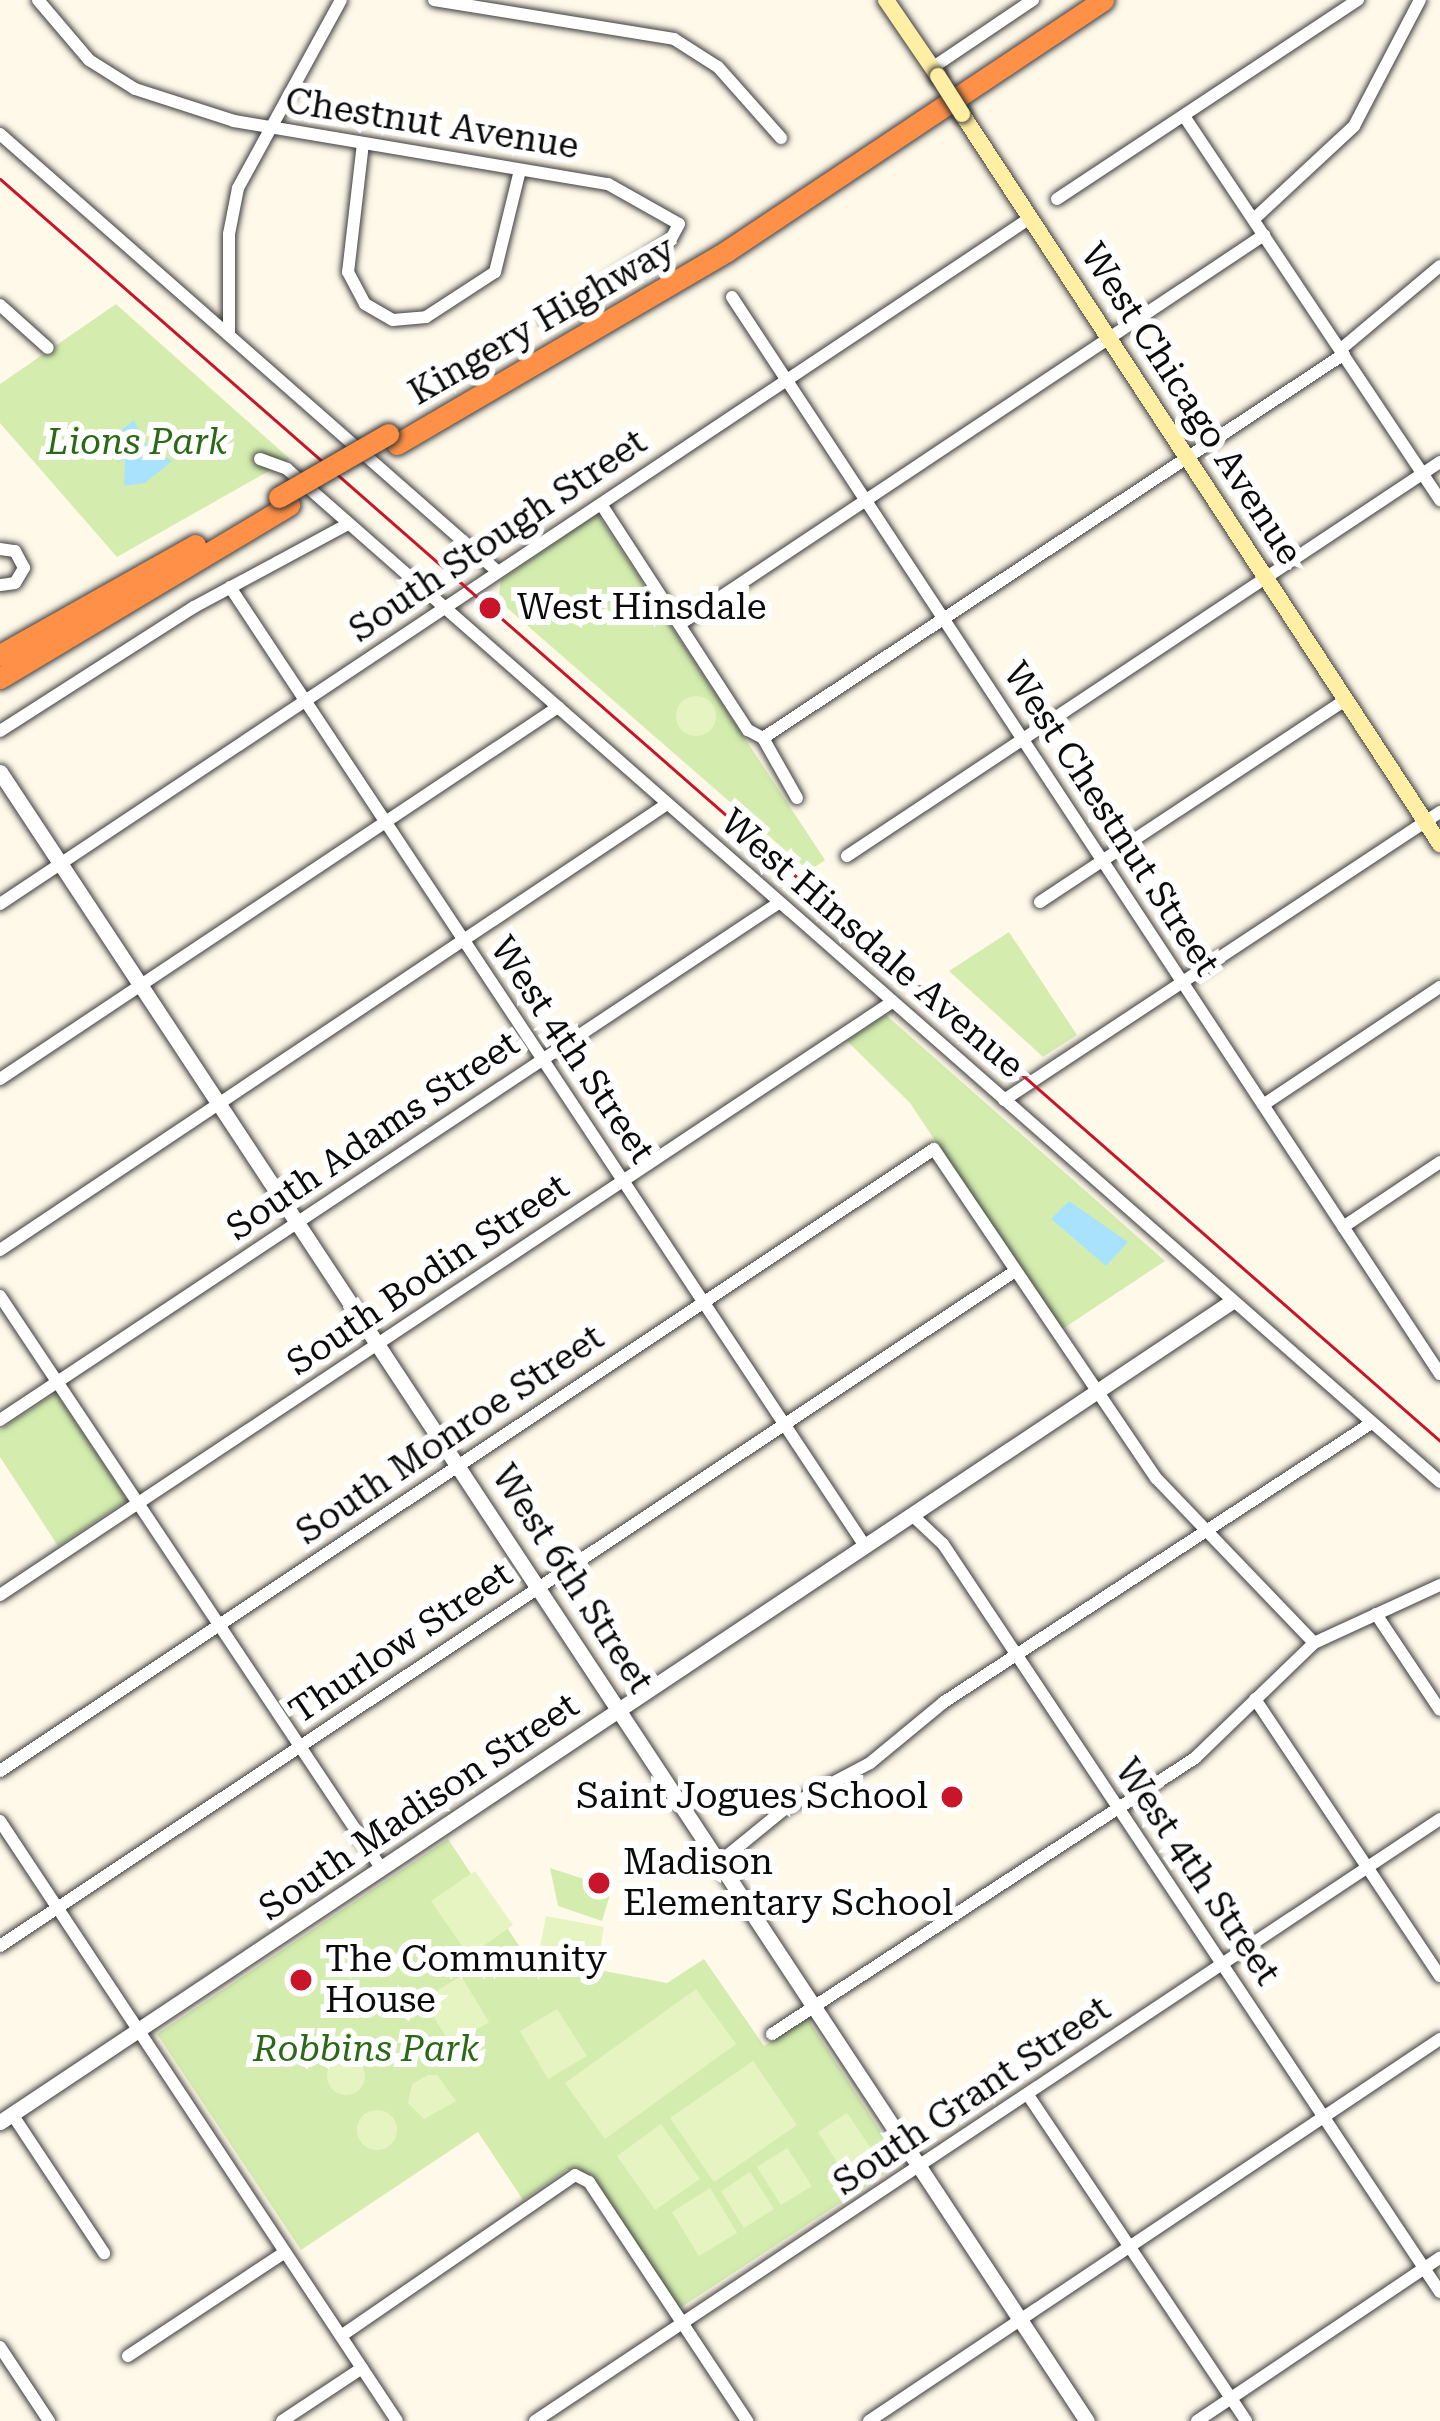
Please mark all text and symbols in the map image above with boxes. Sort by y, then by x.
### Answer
street label: Chestnut Avenue [282,79,582,169]
street label: Kingery Highway [401,227,683,415]
street label: West Chicago Avenue [1071,235,1311,573]
street label: South Stough Street [341,420,655,652]
park label: Lions Park [46,421,228,465]
place label: West Hinsdale [517,586,767,630]
marker: West Hinsdale [474,592,506,624]
street label: West Chestnut Street [994,654,1228,984]
street label: West Hinsdale Avenue [712,801,1032,1087]
street label: West 4th Street [480,929,664,1171]
street label: South Adams Street [219,1022,527,1250]
street label: South Bodin Street [279,1165,577,1385]
street label: South Monroe Street [288,1316,612,1554]
street label: West 6th Street [482,1457,662,1701]
street label: Thurlow Street [282,1553,520,1733]
street label: South Madison Street [251,1684,587,1930]
street label: West 4th Street [1105,1751,1289,1993]
place label: Saint Jogues School [576,1775,928,1819]
marker: Saint Jogues School [939,1784,965,1810]
place label: Madison Elementary School [623,1840,953,1925]
marker: Madison Elementary School [586,1870,612,1896]
place label: The Community House [325,1937,607,2022]
marker: The Community House [288,1967,314,1993]
street label: South Grant Street [825,1987,1119,2205]
park label: Robbins Park [253,2028,479,2072]

